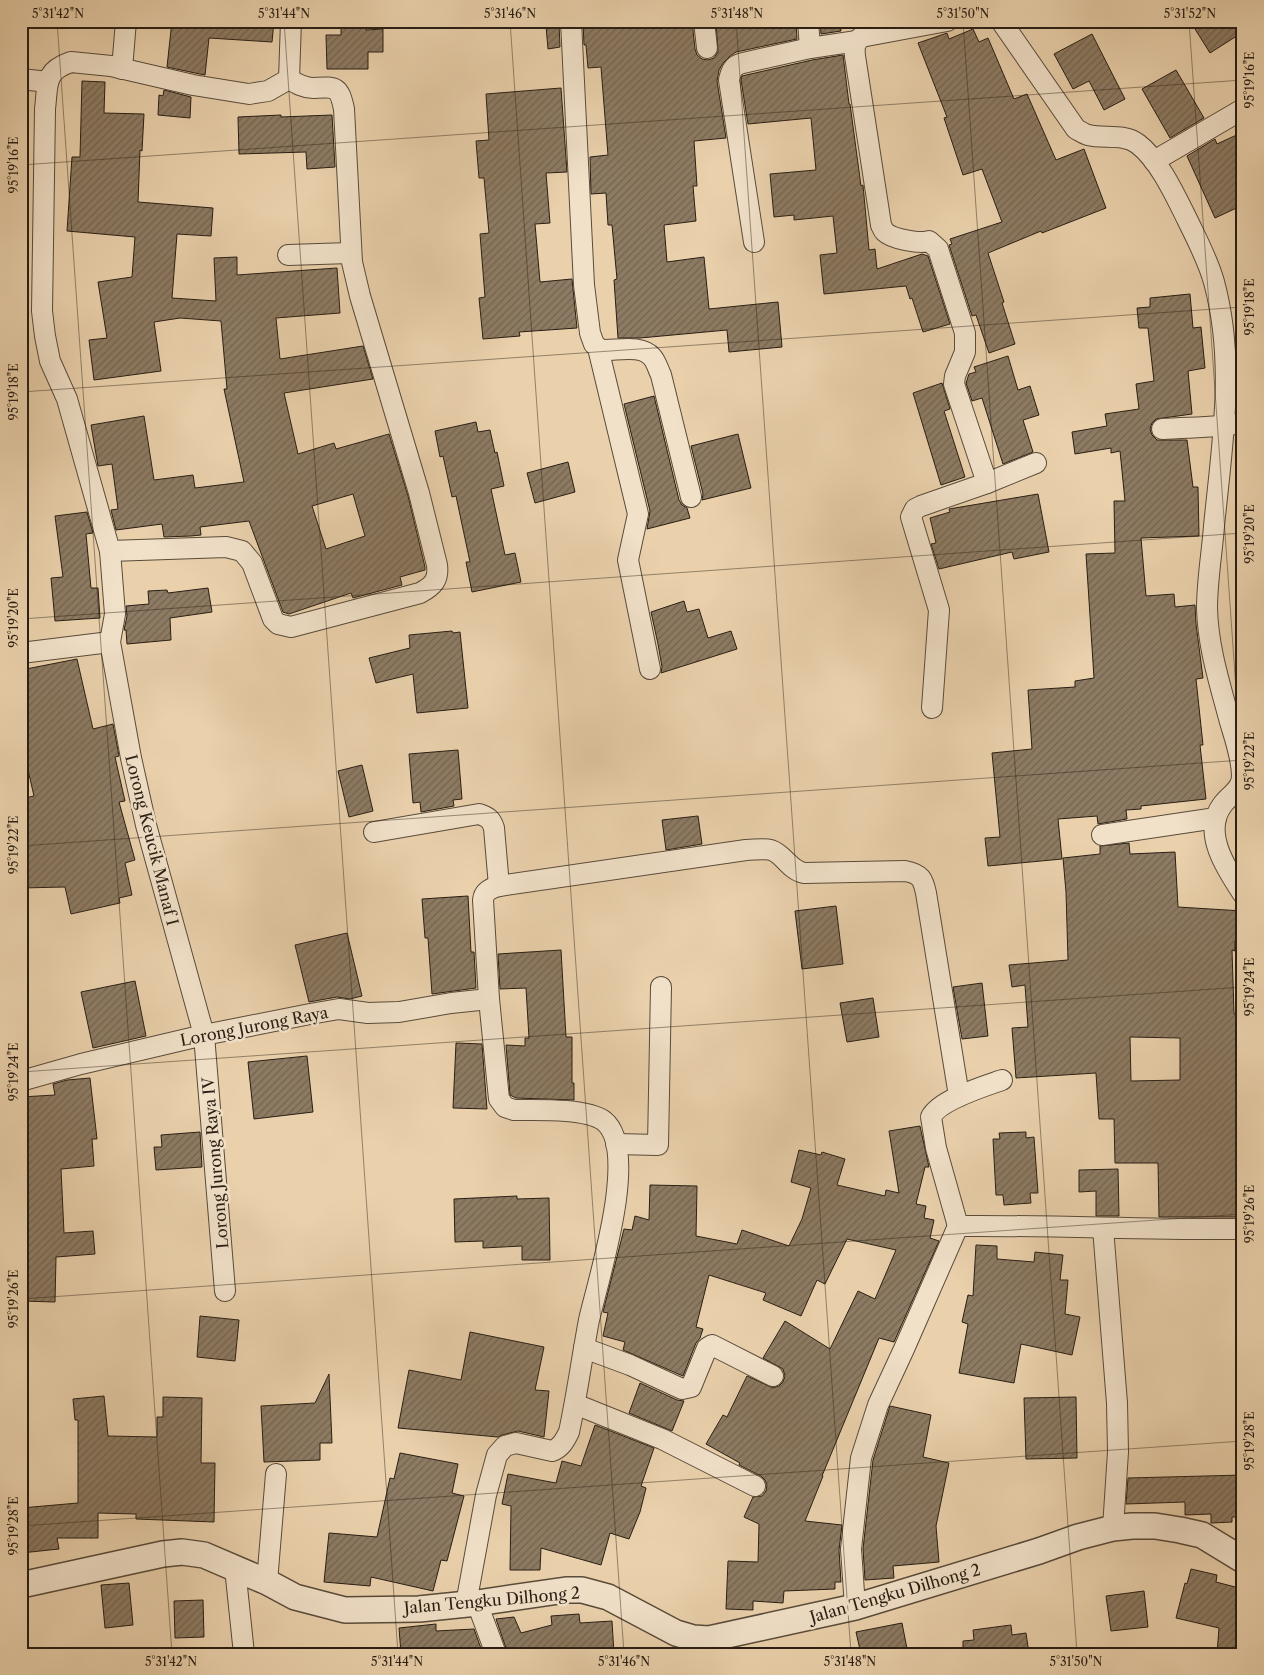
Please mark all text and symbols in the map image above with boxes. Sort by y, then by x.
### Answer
text: 5°31'42"N [32,6,84,21]
text: 5°31'44"N [258,6,310,21]
text: 5°31'46"N [484,6,536,21]
text: 5°31'48"N [711,6,763,21]
text: 5°31'50"N [936,6,990,21]
text: 5°31'52"N [1164,6,1216,21]
text: 95°19'16"E [1242,52,1257,108]
text: 95°19'16"E [6,137,21,193]
text: 95°19'18"E [1242,278,1257,336]
text: 95°19'18"E [6,363,21,421]
text: 95°19'20"E [1242,504,1257,564]
text: 95°19'20"E [6,588,21,648]
text: 95°19'22"E [1242,732,1257,790]
street label: Lorong Keucik Manaf I [121,752,183,928]
text: 95°19'22"E [6,816,21,874]
text: 95°19'24"E [1242,958,1257,1016]
street label: Lorong Jurong Raya [178,1002,330,1050]
text: 95°19'24"E [6,1043,21,1101]
street label: Lorong Jurong Raya IV [198,1076,232,1250]
text: 95°19'26"E [1242,1185,1257,1243]
text: 95°19'26"E [6,1270,21,1328]
text: 95°19'28"E [1242,1412,1257,1470]
text: 95°19'28"E [6,1497,21,1555]
street label: Jalan Tengku Dilhong 2 [805,1559,983,1628]
street label: Jalan Tengku Dilhong 2 [400,1582,581,1618]
text: 5°31'42"N [145,1654,197,1669]
text: 5°31'44"N [371,1654,423,1669]
text: 5°31'46"N [598,1654,650,1669]
text: 5°31'48"N [824,1654,876,1669]
text: 5°31'50"N [1049,1654,1103,1669]

